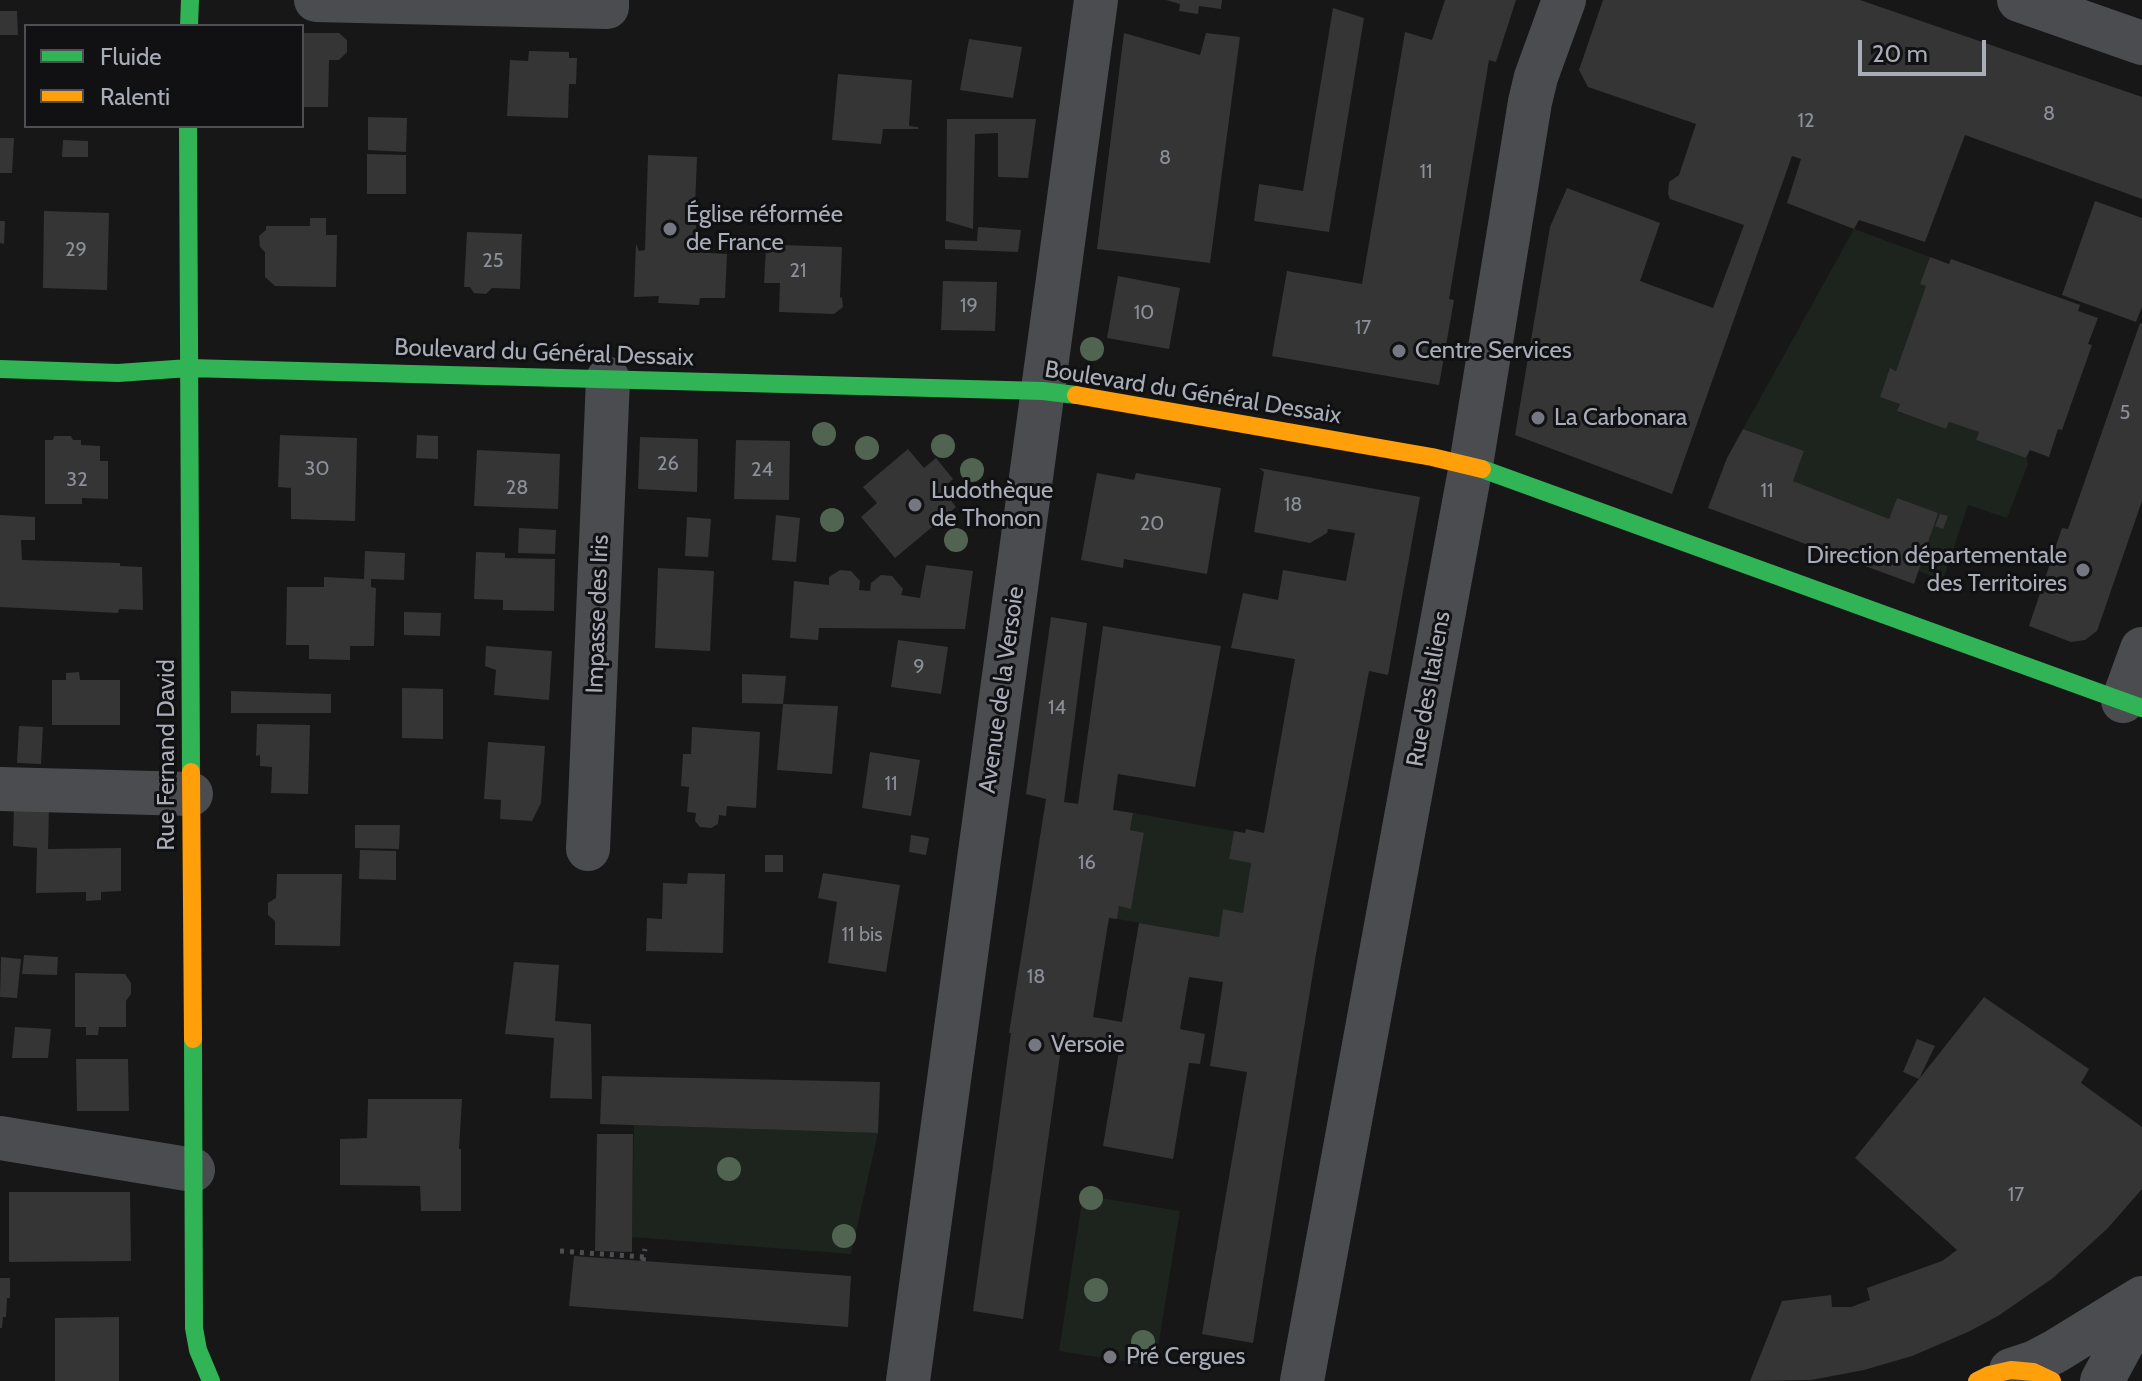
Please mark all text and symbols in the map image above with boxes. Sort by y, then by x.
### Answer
legend [24,24,304,128]
scale bar [1862,24,1990,74]
text: 20 m [1872,39,1928,68]
text: Fluide [100,42,162,71]
text: Ralenti [100,82,170,111]
house number: 8 [2043,102,2055,126]
house number: 12 [1798,109,1814,133]
house number: 8 [1159,146,1171,170]
house number: 11 [1419,160,1433,184]
place label: Église réformée de France [686,201,843,257]
marker: Église réformée de France [661,220,679,238]
house number: 29 [65,238,87,262]
house number: 25 [482,249,504,273]
house number: 21 [790,259,806,283]
house number: 19 [960,294,978,318]
house number: 10 [1134,301,1154,325]
house number: 17 [1355,316,1371,340]
street label: Boulevard du Général Dessaix [394,333,694,373]
place label: Centre Services [1415,337,1572,365]
marker: Centre Services [1390,342,1408,360]
street label: Boulevard du Général Dessaix [1043,355,1343,431]
house number: 5 [2120,401,2130,425]
place label: La Carbonara [1554,404,1687,432]
marker: La Carbonara [1529,409,1547,427]
house number: 26 [657,452,679,476]
house number: 30 [305,457,329,481]
house number: 24 [751,458,773,482]
house number: 32 [66,468,88,492]
house number: 28 [506,476,528,500]
place label: Ludothèque de Thonon [931,477,1053,533]
house number: 11 [1760,479,1774,503]
house number: 18 [1284,493,1302,517]
marker: Ludothèque de Thonon [906,496,924,514]
house number: 20 [1140,512,1164,536]
street label: Impasse des Iris [581,534,615,694]
place label: Direction départementale des Territoires [1807,542,2067,598]
marker: Direction départementale des Territoires [2074,561,2092,579]
street label: Avenue de la Versoie [973,585,1031,795]
street label: Rue des Italiens [1401,609,1457,769]
house number: 9 [913,655,925,679]
street label: Rue Fernand David [153,659,181,851]
house number: 14 [1048,696,1066,720]
house number: 11 [884,772,898,796]
house number: 16 [1078,851,1096,875]
house number: 11 bis [841,923,883,947]
house number: 18 [1027,965,1045,989]
place label: Versoie [1051,1031,1125,1059]
marker: Versoie [1026,1036,1044,1054]
house number: 17 [2008,1183,2024,1207]
place label: Pré Cergues [1126,1343,1245,1371]
marker: Pré Cergues [1101,1348,1119,1366]

